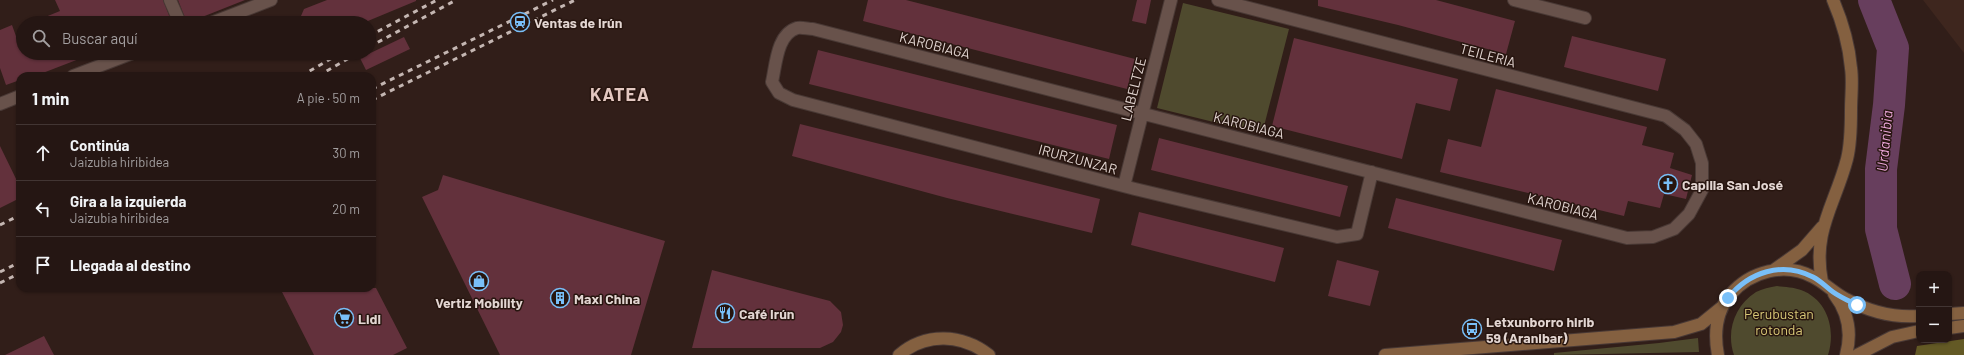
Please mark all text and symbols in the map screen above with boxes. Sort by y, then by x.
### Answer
station icon: Ventas de Irún [509,11,531,33]
place label: Ventas de Irún [534,14,622,31]
search box [16,16,376,60]
icon: search [30,27,52,49]
street label: KAROBIAGA [898,28,973,62]
text: Buscar aquí [62,29,138,47]
street label: TEILERIA [1458,39,1518,71]
street label: LABELTZE [1117,55,1149,123]
district label: KATEA [590,83,650,105]
text: 1 min [32,88,69,108]
text: A pie · 50 m [297,90,360,106]
street label: KAROBIAGA [1212,108,1287,142]
water label: Urdanibia [1872,109,1896,173]
text: Continúa [70,136,130,154]
street label: IRURZUNZAR [1037,140,1119,178]
icon: ahead [32,142,54,164]
text: 30 m [333,145,360,161]
text: Jaizubia hiribidea [70,154,169,170]
church icon: Capilla San José [1657,173,1679,195]
place label: Capilla San José [1682,176,1783,193]
street label: KAROBIAGA [1526,189,1601,223]
text: Gira a la izquierda [70,192,186,210]
icon: left [32,198,54,220]
text: 20 m [332,201,360,217]
text: Jaizubia hiribidea [70,210,169,226]
icon: arrive [32,254,54,276]
text: Llegada al destino [70,256,191,274]
shop icon: Vertiz Mobility [468,270,490,292]
map controls [1916,271,1952,343]
button: + [1916,271,1952,307]
building icon: Maxi China [549,287,571,309]
route end [1719,289,1737,307]
place label: Maxi China [574,290,640,307]
place label: Vertiz Mobility [435,294,523,311]
route start [1848,296,1866,314]
restaurant icon: Café Irún [714,302,736,324]
place label: Café Irún [739,305,794,322]
park label: Perubustan rotonda [1744,305,1814,338]
supermarket icon: Lidl [333,307,355,329]
button: − [1916,307,1952,343]
place label: Lidl [358,310,381,327]
place label: Letxunborro hirib 59 (Aranibar) [1486,313,1595,346]
bus stop icon: Letxunborro hirib 59 (Aranibar) [1461,318,1483,340]

